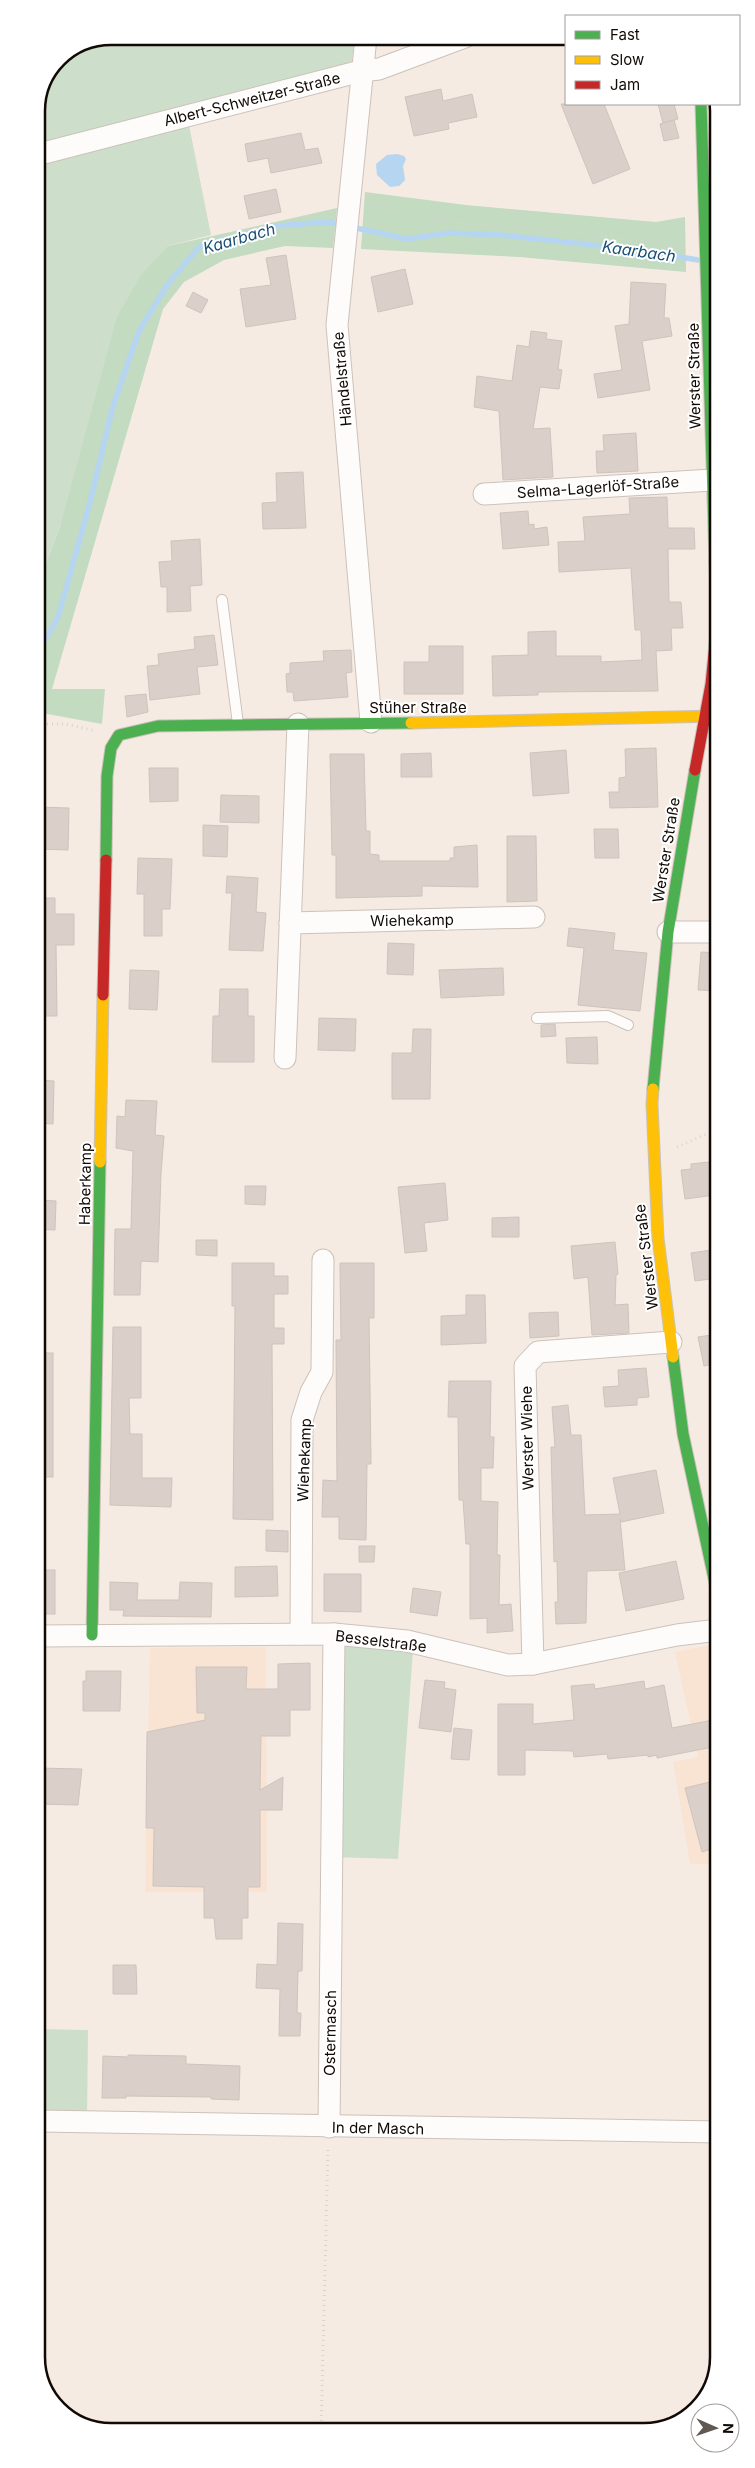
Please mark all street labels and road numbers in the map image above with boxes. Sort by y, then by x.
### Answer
street label: Albert-Schweitzer-Straße [162,68,342,130]
street label: Werster Straße [684,323,704,429]
street label: Händelstraße [328,331,356,427]
street label: Selma-Lagerlöf-Straße [516,472,680,502]
street label: Stüher Straße [369,698,467,717]
street label: Werster Straße [648,796,684,904]
street label: Wiehekamp [370,910,454,930]
street label: Haberkamp [75,1143,95,1225]
street label: Werster Straße [630,1203,662,1311]
street label: Werster Wiehe [517,1386,537,1490]
street label: Wiehekamp [293,1418,315,1502]
street label: Besselstraße [334,1626,428,1656]
street label: Ostermasch [320,1990,340,2076]
street label: In der Masch [332,2118,424,2138]

